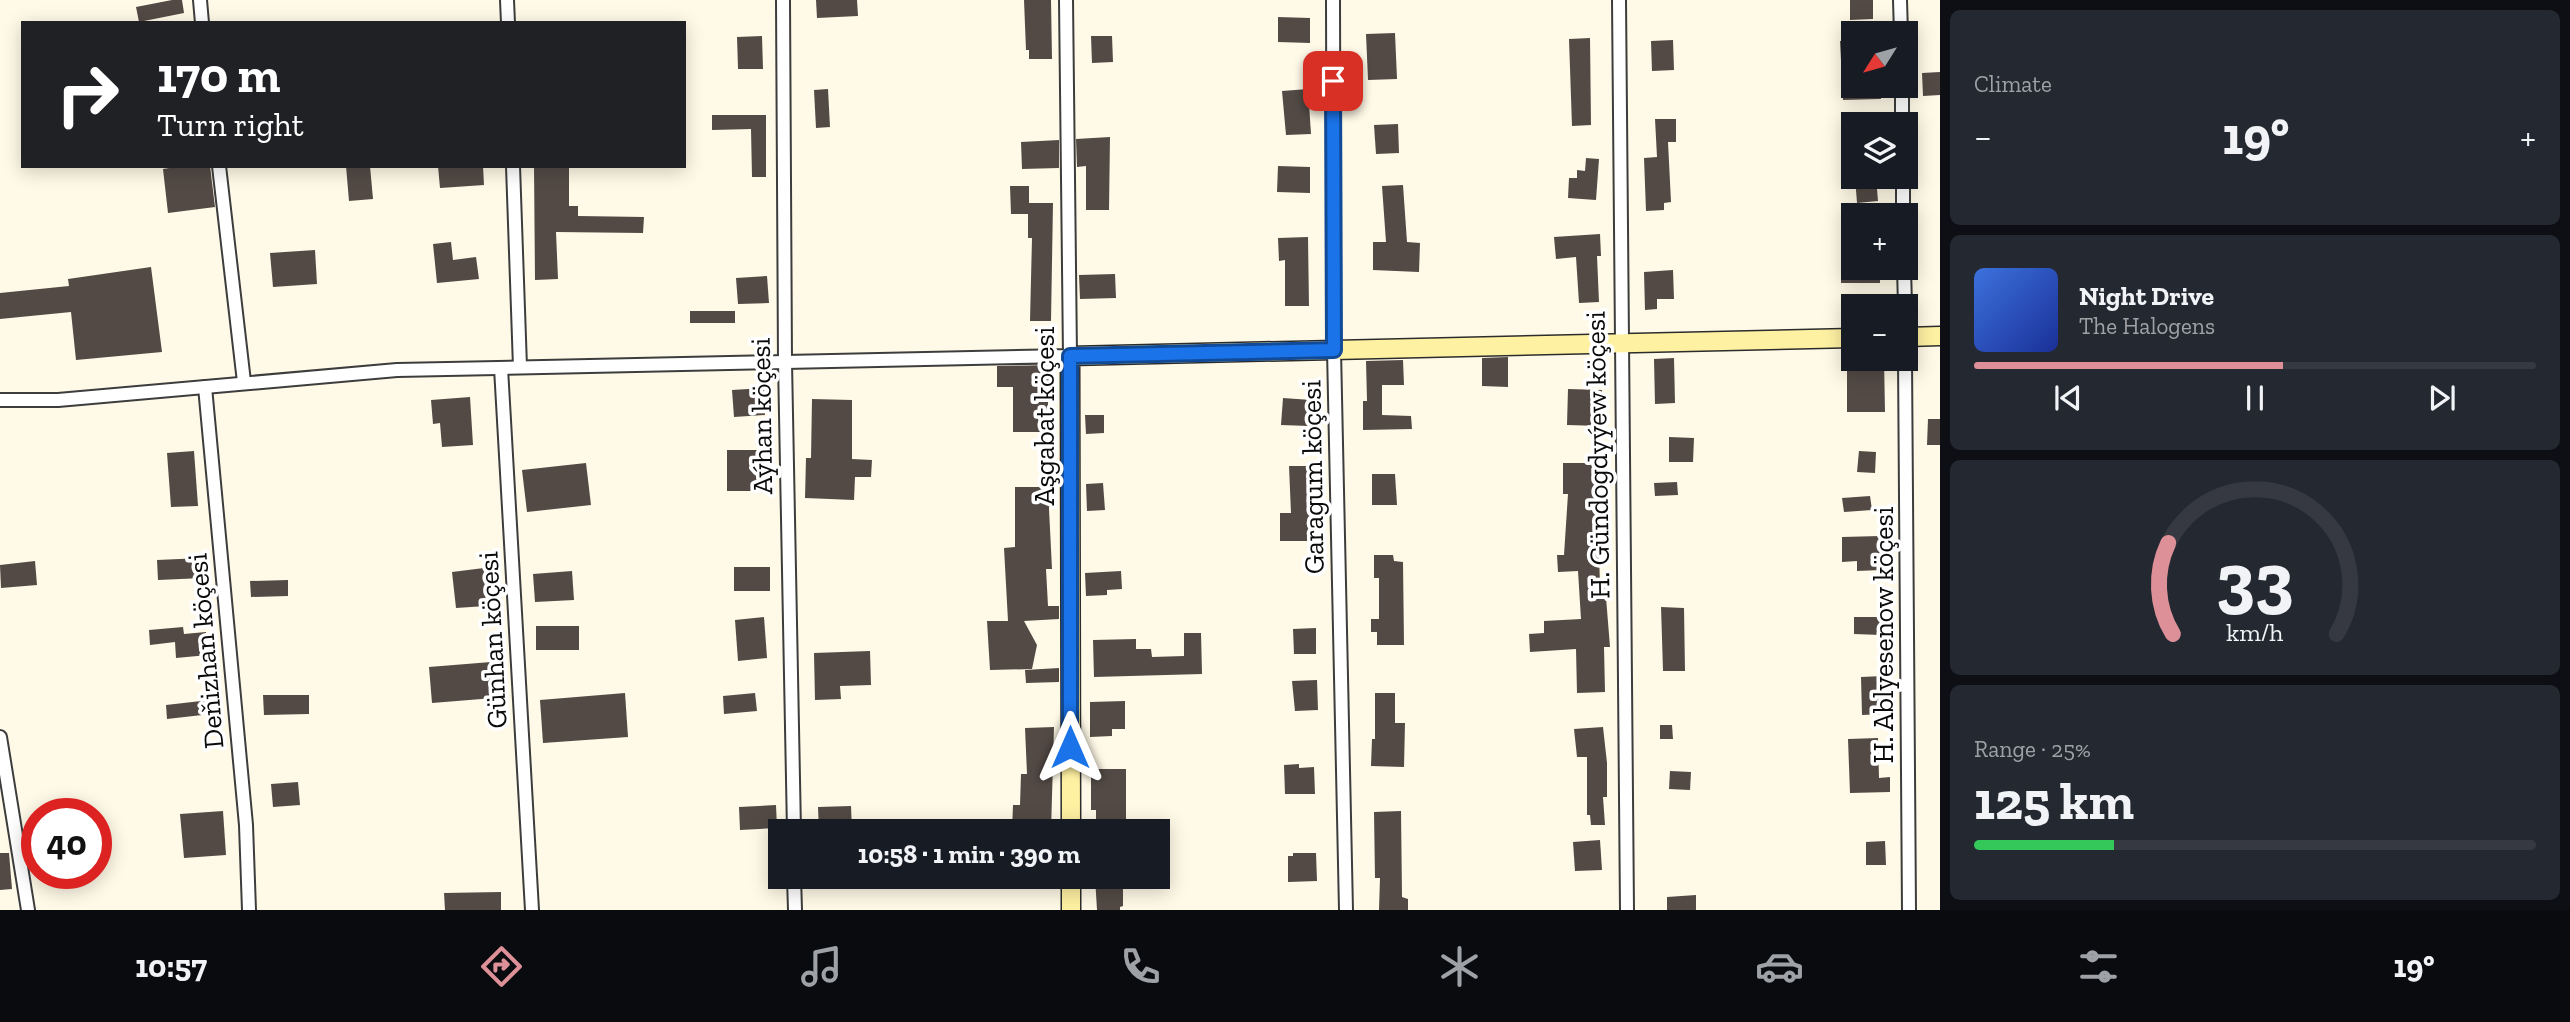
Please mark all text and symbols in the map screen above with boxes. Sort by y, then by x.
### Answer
north arrow [1841,21,1918,98]
map controls [1841,21,1918,371]
text: 170 m [157,46,280,105]
icon: right [42,49,133,140]
pin [1303,51,1363,111]
icon: arrive [1314,62,1352,100]
text: Climate [1974,70,2052,98]
text: 19° [2222,105,2289,167]
text: Turn right [157,106,304,144]
button: layers [1841,112,1918,189]
text: − [1974,114,1992,160]
text: + [2520,114,2536,160]
button: + [1841,203,1918,280]
text: Night Drive [2079,280,2214,312]
button: − [1841,294,1918,371]
street label: H. Gündogdyýew köçesi [1578,311,1617,599]
text: The Halogens [2079,312,2215,340]
street label: Aşgabat köçesi [1028,326,1061,506]
street label: Aýhan köçesi [744,337,779,495]
street label: Garagum köçesi [1294,379,1331,574]
icon: previous [2049,379,2087,417]
icon: pause [2236,379,2274,417]
icon: next [2423,379,2461,417]
street label: H. Ablyesenow köçesi [1867,506,1900,764]
text: 33 [2216,535,2294,623]
street label: Günhan köçesi [471,550,514,729]
street label: Deňizhan köçesi [181,552,230,750]
text: km/h [2226,616,2284,646]
position arrow [1033,710,1107,784]
text: Range · 25% [1974,735,2091,763]
text: 125 km [1974,770,2134,832]
speed limit sign: 40 [21,798,112,889]
text: 10:58 · 1 min · 390 m [858,838,1080,870]
icon: directions [477,942,526,991]
icon: music [797,942,846,991]
icon: phone [1116,942,1165,991]
icon: climate [1435,942,1484,991]
icon: car [1755,942,1804,991]
icon: filters [2074,942,2123,991]
text: 10:57 [135,947,207,985]
text: 19° [2393,947,2435,985]

